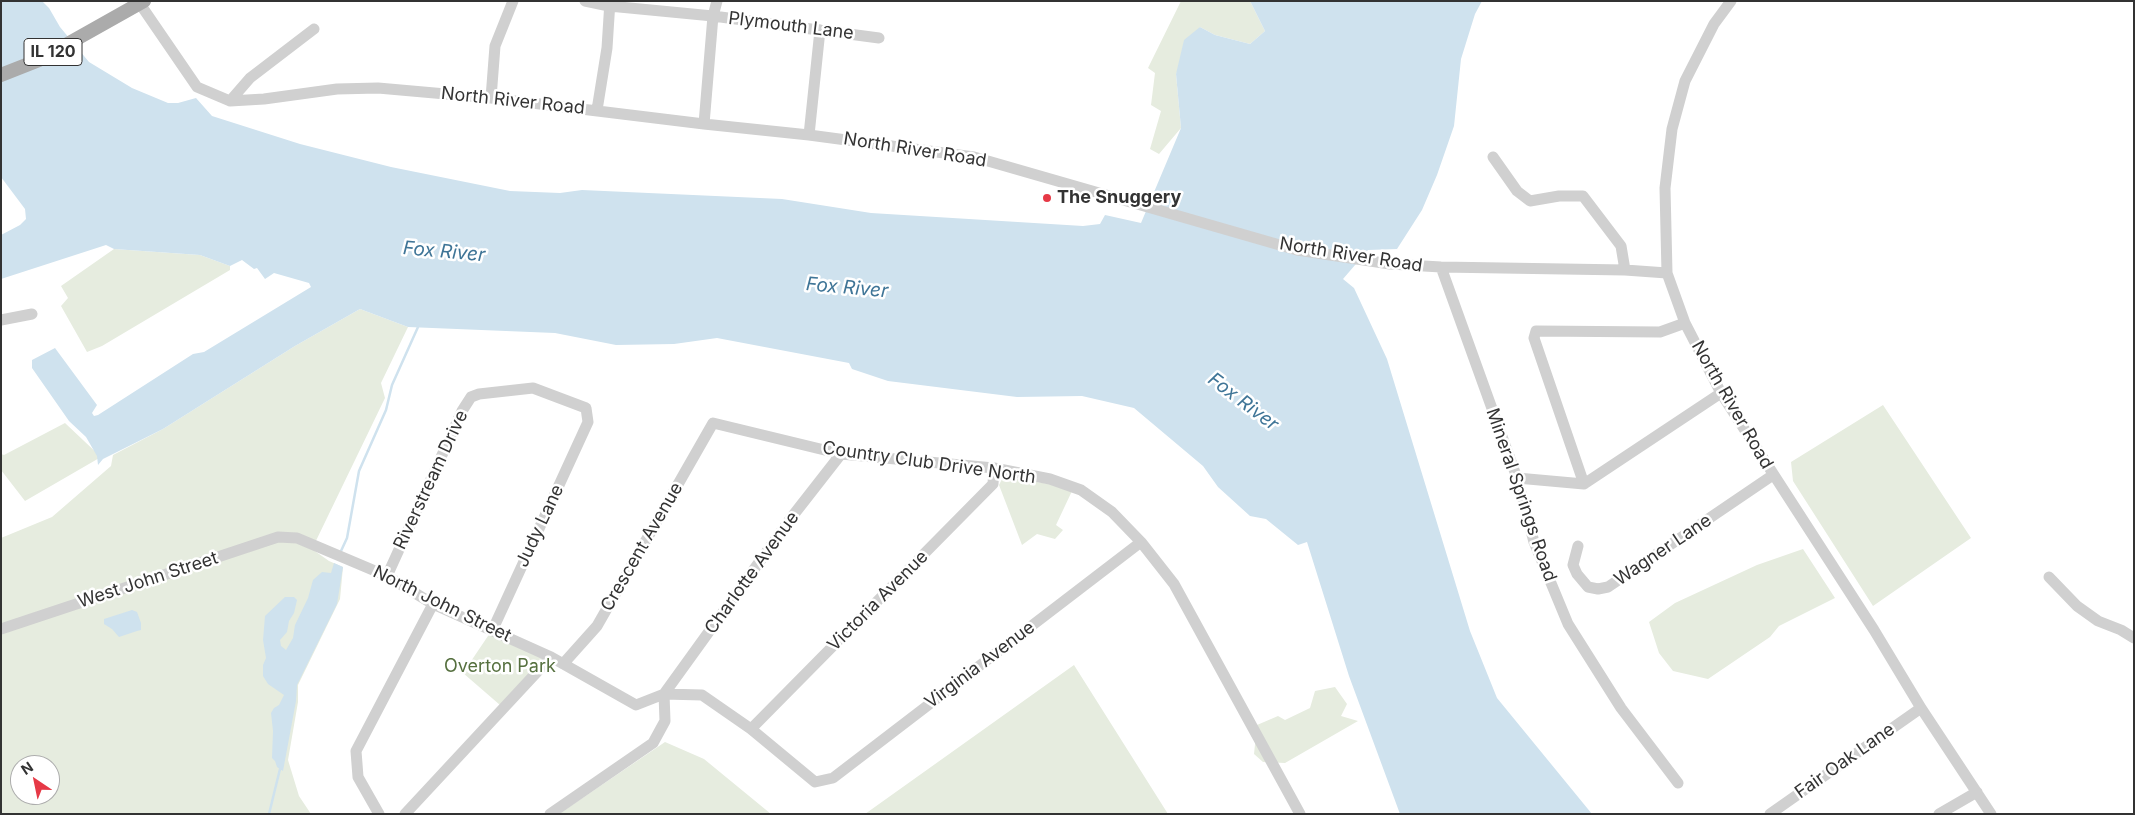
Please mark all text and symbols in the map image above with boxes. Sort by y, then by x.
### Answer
street label: Plymouth Lane [727,8,855,44]
road number: IL 120 [24,38,82,66]
street label: North River Road [440,83,586,119]
street label: North River Road [842,128,988,172]
place label: The Snuggery [1057,187,1181,209]
marker: The Snuggery [1041,192,1053,204]
street label: North River Road [1278,233,1424,277]
water label: Fox River [402,237,486,267]
water label: Fox River [805,273,889,303]
street label: North River Road [1687,337,1777,473]
water label: Fox River [1203,368,1283,436]
street label: Mineral Springs Road [1481,406,1561,584]
street label: Riverstream Drive [389,407,473,553]
street label: Country Club Drive North [821,437,1037,489]
street label: Crescent Avenue [596,479,688,615]
street label: Judy Lane [511,481,569,571]
street label: Charlotte Avenue [700,508,804,638]
street label: Wagner Lane [1610,510,1716,590]
street label: Victoria Avenue [823,546,933,656]
street label: West John Street [75,547,221,613]
street label: North John Street [369,561,515,647]
street label: Virginia Avenue [921,617,1039,713]
park label: Overton Park [444,656,556,678]
street label: Fair Oak Lane [1791,719,1899,803]
north arrow [10,755,60,805]
text: N [18,758,36,778]

